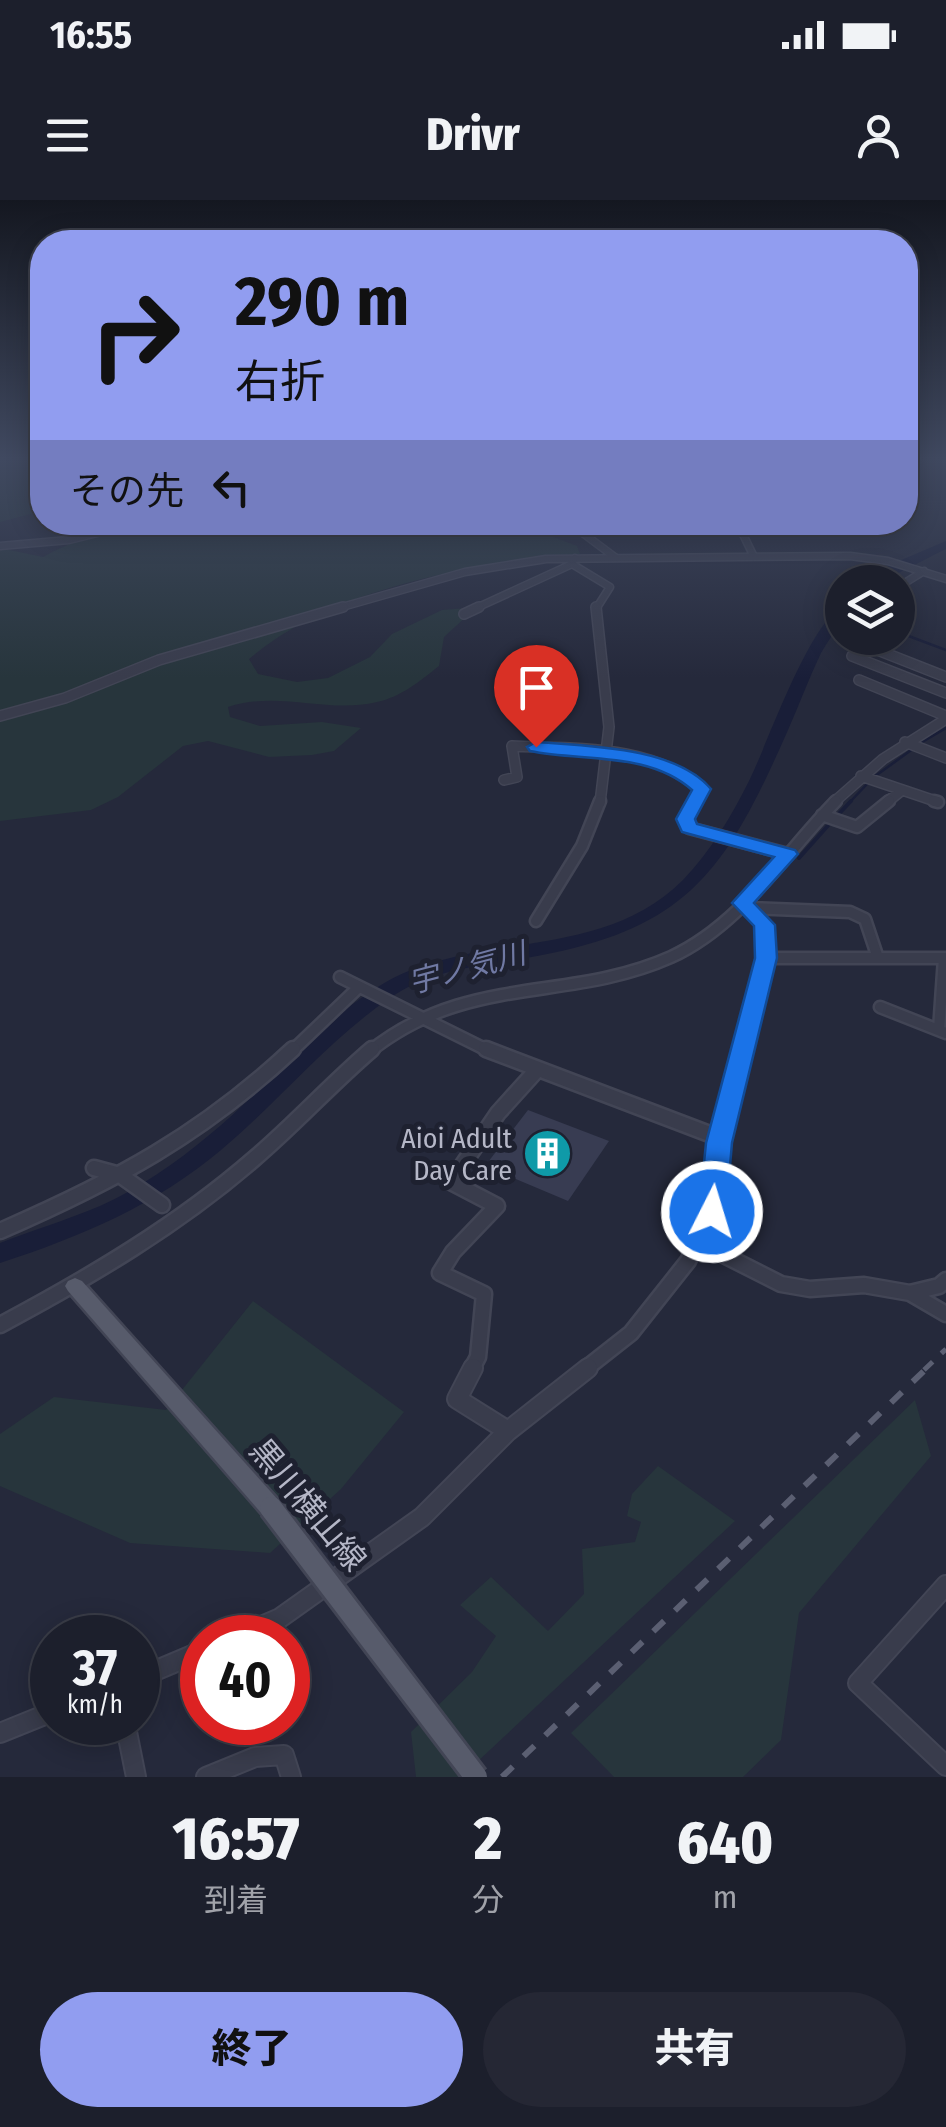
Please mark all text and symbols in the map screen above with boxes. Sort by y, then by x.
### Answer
text: 16:55 [50,12,132,58]
icon: menu [40,108,95,163]
text: Drivr [426,108,520,162]
icon: person [851,108,906,163]
text: 290 m [235,260,409,344]
icon: right [70,270,200,400]
text: 右折 [235,355,325,409]
icon: left [204,460,259,515]
text: その先 [70,468,184,514]
map controls [825,565,915,655]
button: layers [825,565,915,655]
pin [494,645,579,748]
icon: arrive [509,660,564,715]
water label: 宇ノ気川 [404,934,533,1001]
place label: Aioi Adult Day Care [401,1122,513,1187]
building icon: Aioi Adult Day Care [521,1128,573,1180]
position arrow [660,1160,764,1264]
street label: 黒川横山線 [242,1431,374,1579]
speed limit sign: 40 [180,1615,310,1745]
text: 37 [73,1638,117,1698]
text: km/h [67,1690,123,1720]
text: 16:57 [173,1803,300,1875]
text: 2 [474,1803,502,1875]
text: 640 [677,1807,773,1879]
text: m [713,1878,737,1916]
text: 到着 [204,1881,268,1919]
text: 分 [472,1881,504,1919]
button: 終了 [40,1992,463,2107]
button: 共有 [483,1992,906,2107]

